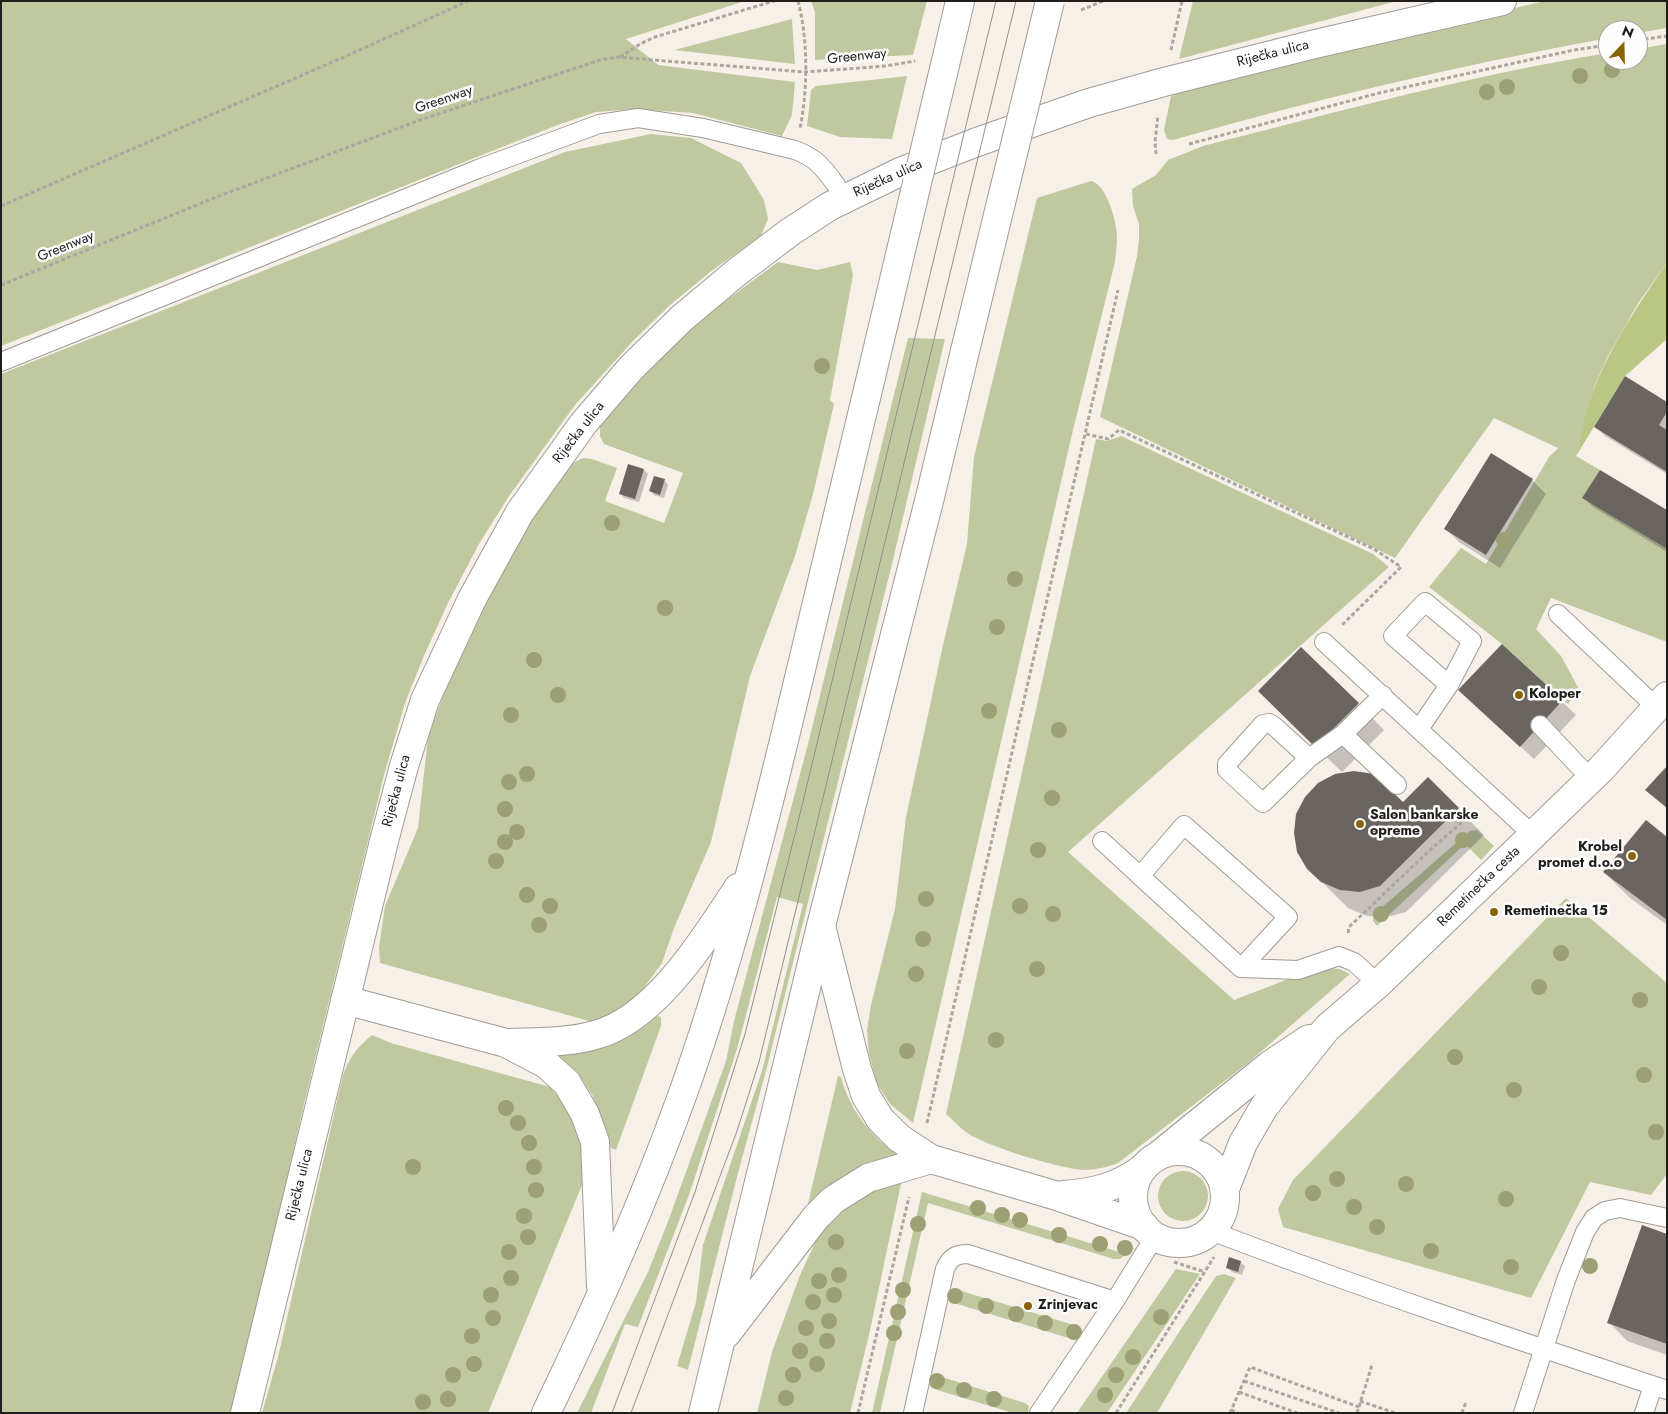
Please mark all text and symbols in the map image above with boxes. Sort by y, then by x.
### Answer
north arrow [1598,20,1648,70]
text: N [1619,21,1637,43]
street label: Riječka ulica [1235,37,1311,71]
street label: Greenway [827,46,887,68]
street label: Greenway [413,82,475,118]
street label: Riječka ulica [851,156,925,202]
street label: Greenway [35,228,97,266]
street label: Riječka ulica [550,399,608,467]
place label: Koloper [1529,687,1581,703]
marker: Koloper [1513,689,1525,701]
street label: Riječka ulica [379,753,415,829]
place label: Salon bankarske opreme [1370,808,1478,840]
marker: Salon bankarske opreme [1354,818,1366,830]
place label: Krobel promet d.o.o [1538,840,1622,872]
street label: Remetinečka cesta [1434,843,1524,931]
marker: Krobel promet d.o.o [1626,850,1638,862]
place label: Remetinečka 15 [1504,904,1608,920]
marker: Remetinečka 15 [1488,906,1500,918]
street label: Riječka ulica [283,1147,317,1223]
place label: Zrinjevac [1038,1298,1098,1314]
marker: Zrinjevac [1022,1300,1034,1312]

